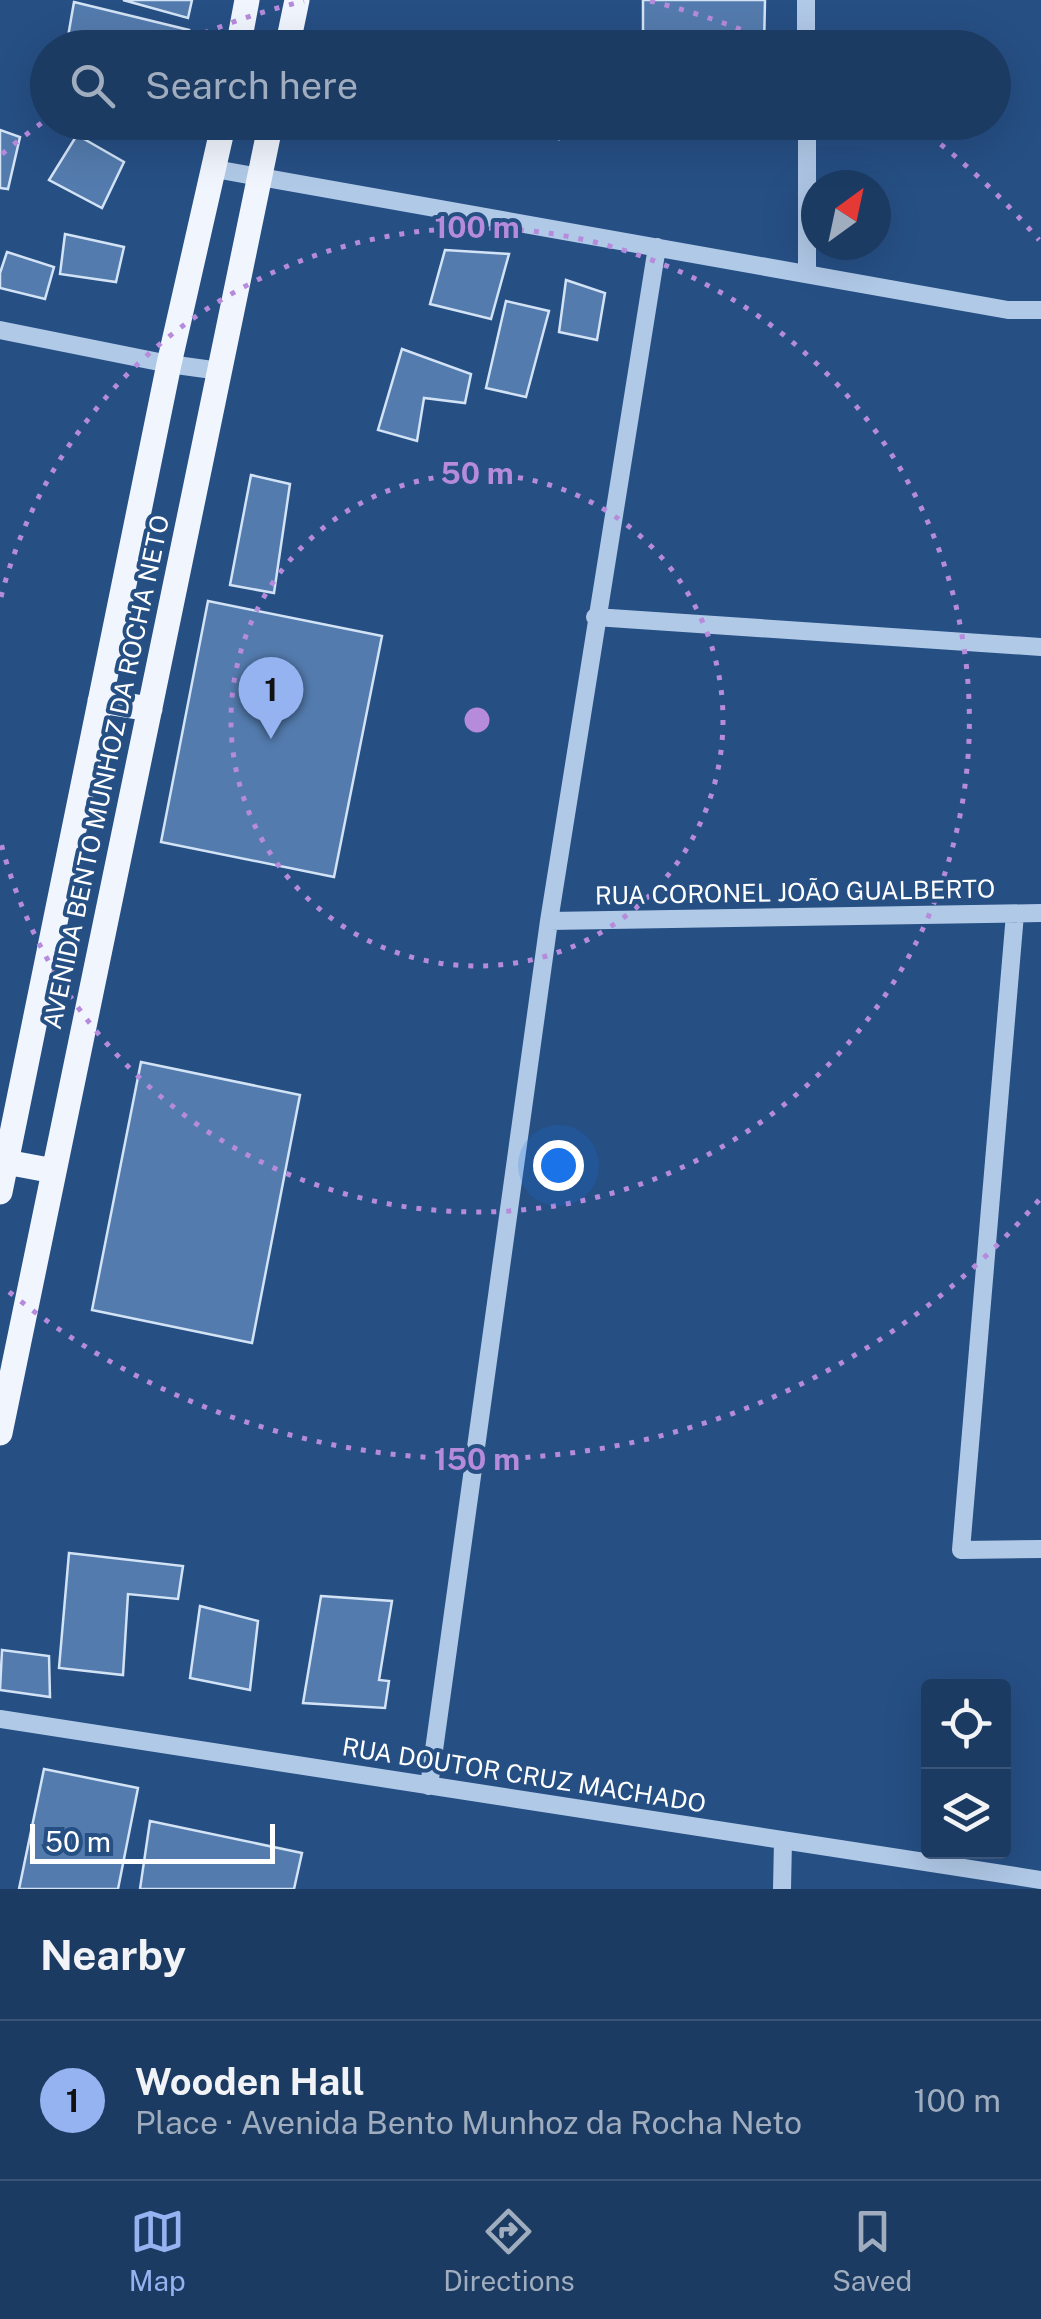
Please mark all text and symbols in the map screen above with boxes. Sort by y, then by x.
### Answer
search box [30,30,1011,140]
icon: search [65,58,120,113]
text: Search here [145,63,358,108]
north arrow [801,170,891,260]
text: 100 m [434,209,520,245]
text: 50 m [440,455,514,491]
street label: AVENIDA BENTO MUNHOZ DA ROCHA NETO [37,512,175,1032]
pin: 1 [238,656,304,739]
centre of rings [459,702,495,738]
street label: RUA CORONEL JOÃO GUALBERTO [595,874,995,910]
your location [533,1140,584,1191]
text: 150 m [434,1441,520,1477]
map controls [921,1679,1011,1859]
button: locate [921,1679,1011,1769]
street label: RUA DOUTOR CRUZ MACHADO [340,1731,708,1819]
button: layers [921,1769,1011,1859]
scale bar [30,1819,275,1864]
text: 50 m [45,1825,111,1858]
text: Nearby [40,1930,186,1979]
text: Wooden Hall [135,2059,365,2104]
text: 1 [66,2082,79,2119]
text: 100 m [914,2082,1001,2119]
text: Place · Avenida Bento Munhoz da Rocha Neto [135,2104,802,2141]
tab: Map [129,2204,186,2297]
tab: Directions [443,2204,575,2297]
tab: Saved [832,2204,912,2297]

